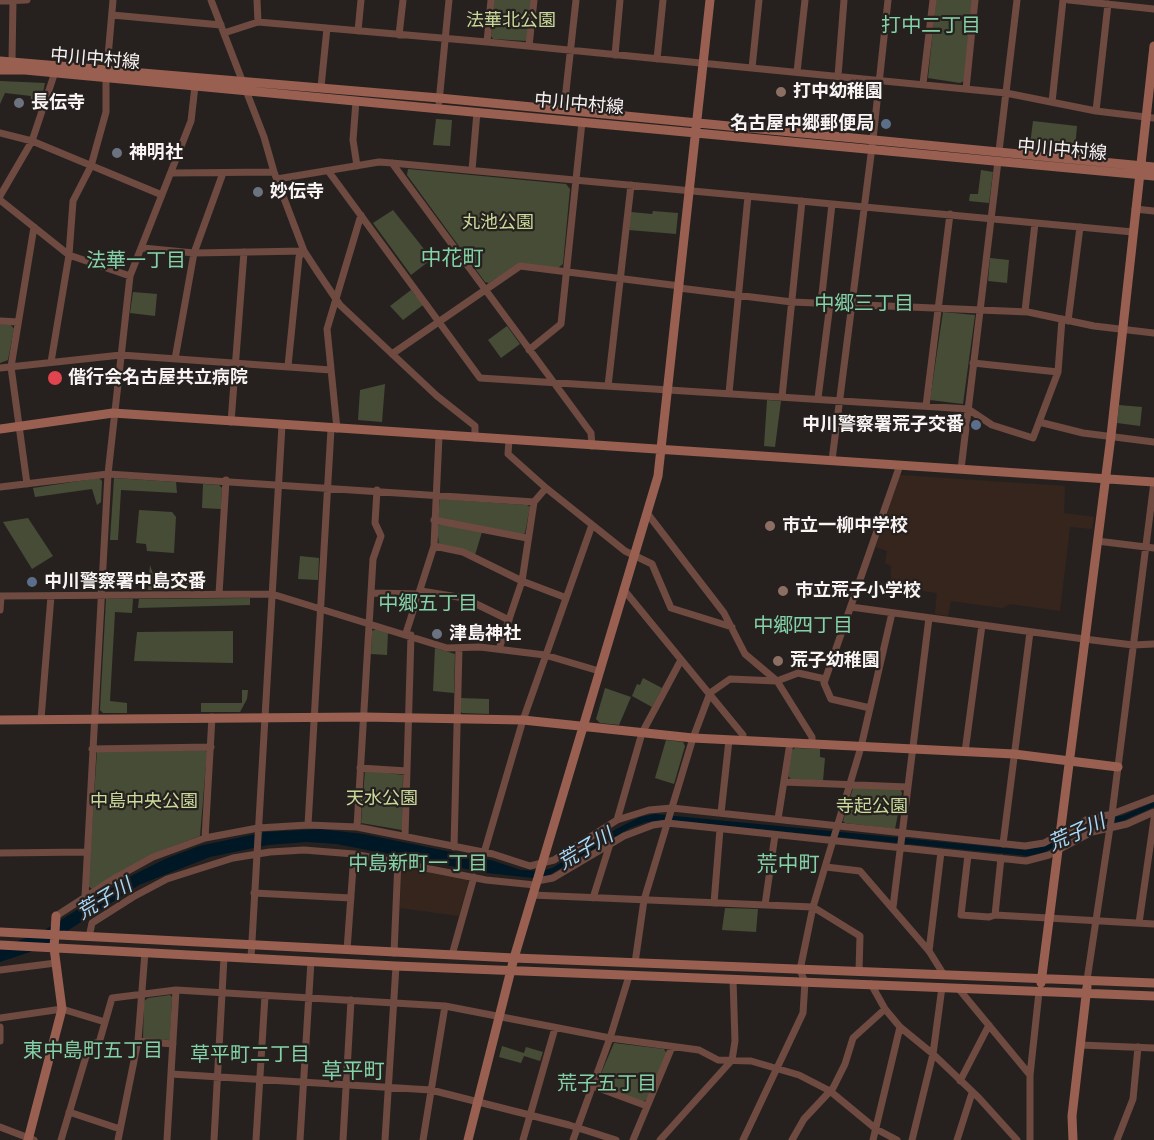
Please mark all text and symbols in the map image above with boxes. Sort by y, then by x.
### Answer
park label: 法華北公園 [466,10,556,32]
district label: 打中二丁目 [881,15,981,39]
street label: 中川中村線 [49,45,141,75]
place label: 打中幼稚園 [793,81,883,103]
marker: 打中幼稚園 [774,85,788,99]
street label: 中川中村線 [533,90,625,120]
place label: 長伝寺 [31,92,85,114]
marker: 長伝寺 [12,96,26,110]
place label: 名古屋中郷郵便局 [730,113,874,135]
marker: 名古屋中郷郵便局 [879,117,893,131]
street label: 中川中村線 [1016,136,1108,166]
place label: 神明社 [129,142,183,164]
marker: 神明社 [110,146,124,160]
place label: 妙伝寺 [270,181,324,203]
marker: 妙伝寺 [251,185,265,199]
park label: 丸池公園 [462,212,534,234]
district label: 中花町 [421,247,483,273]
district label: 法華一丁目 [86,250,186,274]
district label: 中郷三丁目 [814,293,914,317]
place label: 偕行会名古屋共立病院 [68,367,248,389]
marker: 偕行会名古屋共立病院 [46,369,64,387]
place label: 中川警察署荒子交番 [802,414,964,436]
marker: 中川警察署荒子交番 [969,418,983,432]
place label: 市立一柳中学校 [782,515,908,537]
marker: 市立一柳中学校 [763,519,777,533]
place label: 中川警察署中島交番 [44,571,206,593]
marker: 中川警察署中島交番 [25,575,39,589]
place label: 市立荒子小学校 [795,580,921,602]
marker: 市立荒子小学校 [776,584,790,598]
district label: 中郷五丁目 [378,593,478,617]
district label: 中郷四丁目 [753,615,853,639]
place label: 津島神社 [449,623,521,645]
marker: 津島神社 [430,627,444,641]
place label: 荒子幼稚園 [790,650,880,672]
marker: 荒子幼稚園 [771,654,785,668]
park label: 天水公園 [346,788,418,810]
park label: 中島中央公園 [90,791,198,813]
park label: 寺起公園 [836,796,908,818]
water label: 荒子川 [1045,811,1109,857]
water label: 荒子川 [554,824,618,876]
district label: 中島新町一丁目 [348,853,488,877]
district label: 荒中町 [757,853,819,879]
water label: 荒子川 [73,874,137,926]
district label: 東中島町五丁目 [23,1040,163,1064]
district label: 草平町二丁目 [190,1044,310,1068]
district label: 草平町 [322,1060,384,1086]
district label: 荒子五丁目 [557,1073,657,1097]

